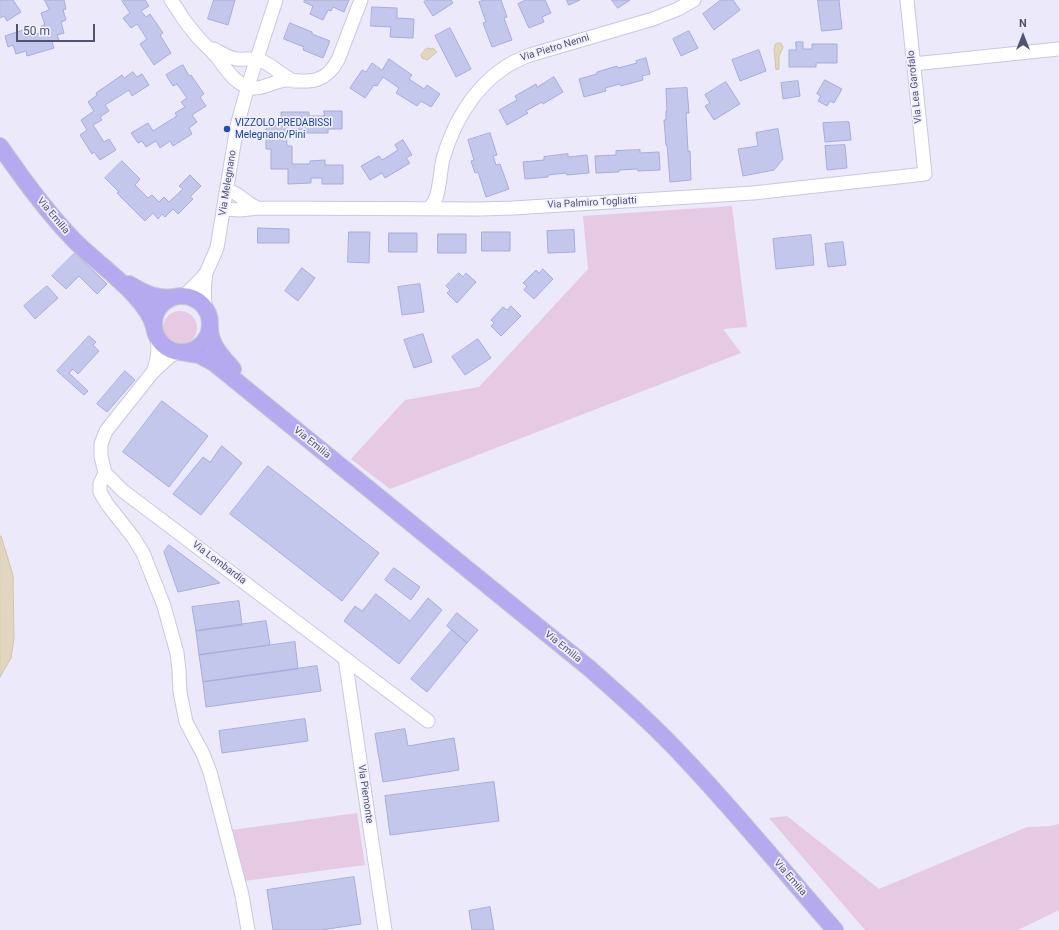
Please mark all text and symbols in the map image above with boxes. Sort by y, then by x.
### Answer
scale bar [18,16,97,42]
north arrow [1003,16,1043,56]
text: N [1019,17,1027,30]
text: 50 m [23,24,50,38]
street label: Via Pietro Nenni [519,32,591,64]
street label: Via Lea Garofalo [905,50,925,124]
place label: VIZZOLO PREDABISSI Melegnano/Pini [235,117,332,140]
marker: VIZZOLO PREDABISSI Melegnano/Pini [222,124,232,134]
street label: Via Melegnano [217,149,239,217]
street label: Via Emilia [34,195,72,237]
street label: Via Palmiro Togliatti [547,195,637,211]
street label: Via Emilia [291,425,333,461]
street label: Via Lombardia [190,539,248,587]
street label: Via Emilia [542,629,584,665]
street label: Via Piemonte [355,764,375,824]
street label: Via Emilia [771,857,809,899]

